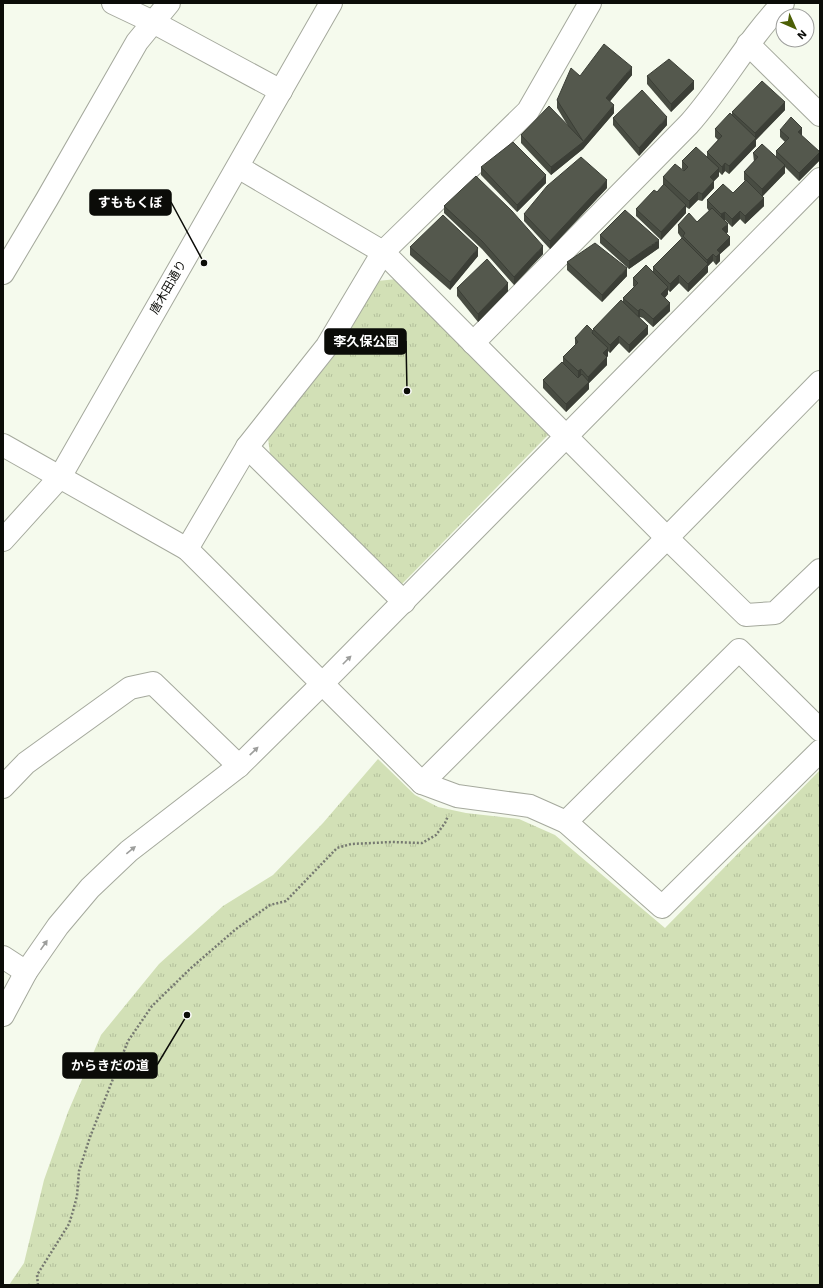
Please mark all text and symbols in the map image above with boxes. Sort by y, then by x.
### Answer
north arrow [775,8,815,48]
text: N [794,27,809,42]
callout: すももくぼ [90,190,171,215]
text: すももくぼ [97,195,163,210]
street label: 唐木田通り [147,258,189,316]
callout: 李久保公園 [325,329,406,354]
text: 李久保公園 [333,334,399,349]
one-way arrow [342,655,352,665]
one-way arrow [249,746,259,756]
one-way arrow [126,845,137,854]
one-way arrow [40,940,48,951]
callout: からきだの道 [63,1053,157,1078]
text: からきだの道 [71,1058,149,1073]

